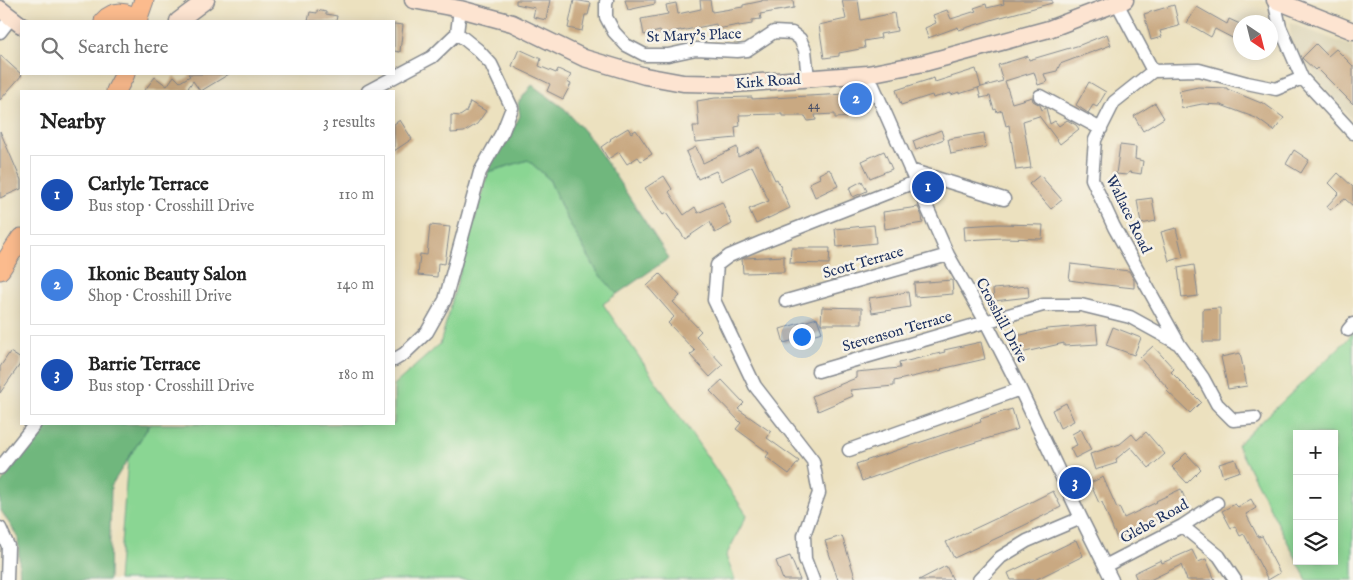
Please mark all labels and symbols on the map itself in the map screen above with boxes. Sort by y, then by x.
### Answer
north arrow [1233,15,1278,60]
street label: St Mary's Place [646,24,742,47]
street label: Kirk Road [735,70,802,93]
pin: 2 [840,80,872,118]
house number: 44 [808,98,820,113]
pin: 1 [912,168,944,206]
street label: Wallace Road [1101,172,1156,257]
street label: Scott Terrace [821,242,906,283]
street label: Crosshill Drive [971,275,1032,366]
street label: Stevenson Terrace [840,307,954,356]
your location [789,324,815,350]
pin: 3 [1059,464,1091,502]
street label: Glebe Road [1117,494,1192,548]

